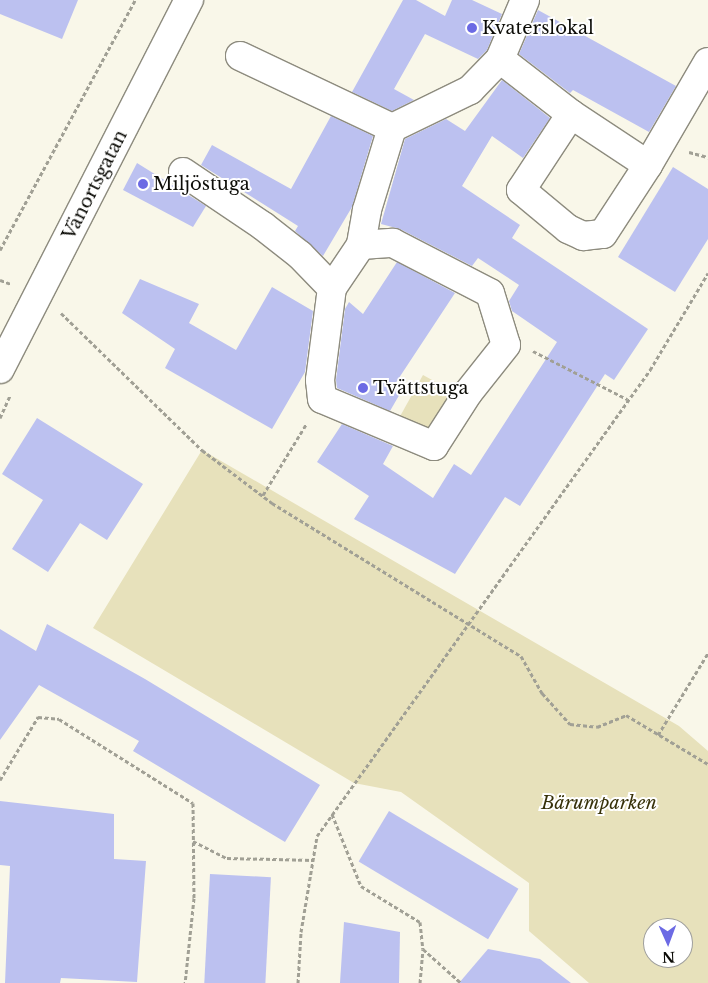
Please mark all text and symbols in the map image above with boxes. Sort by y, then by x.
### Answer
place label: Kvaterslokal [482,17,594,39]
marker: Kvaterslokal [466,22,478,34]
street label: Vänortsgatan [58,127,132,243]
place label: Miljöstuga [153,173,250,195]
marker: Miljöstuga [137,178,149,190]
place label: Tvättstuga [373,377,468,399]
marker: Tvättstuga [357,382,369,394]
park label: Bärumparken [541,792,657,814]
north arrow [643,918,693,968]
text: N [662,948,675,966]

